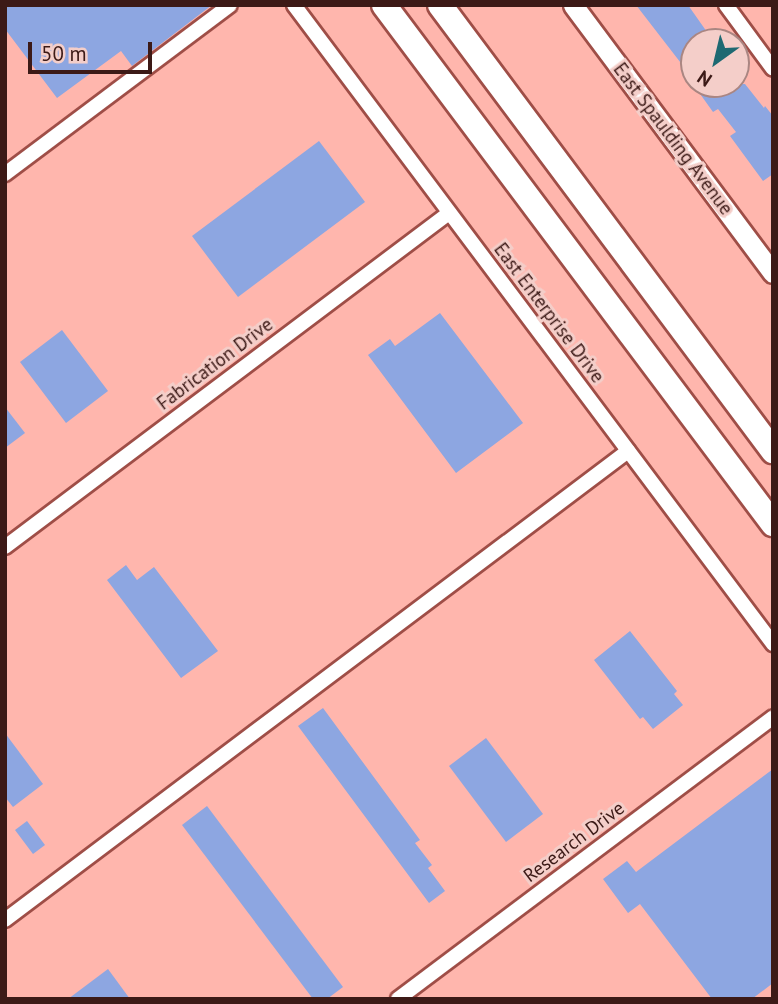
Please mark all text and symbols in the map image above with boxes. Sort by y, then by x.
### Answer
scale bar [32,28,156,72]
north arrow [680,28,750,98]
text: 50 m [41,40,87,67]
street label: East Spaulding Avenue [608,58,738,220]
text: N [692,65,716,92]
street label: East Enterprise Drive [489,239,609,387]
street label: Fabrication Drive [153,313,277,415]
street label: Research Drive [519,797,629,887]

